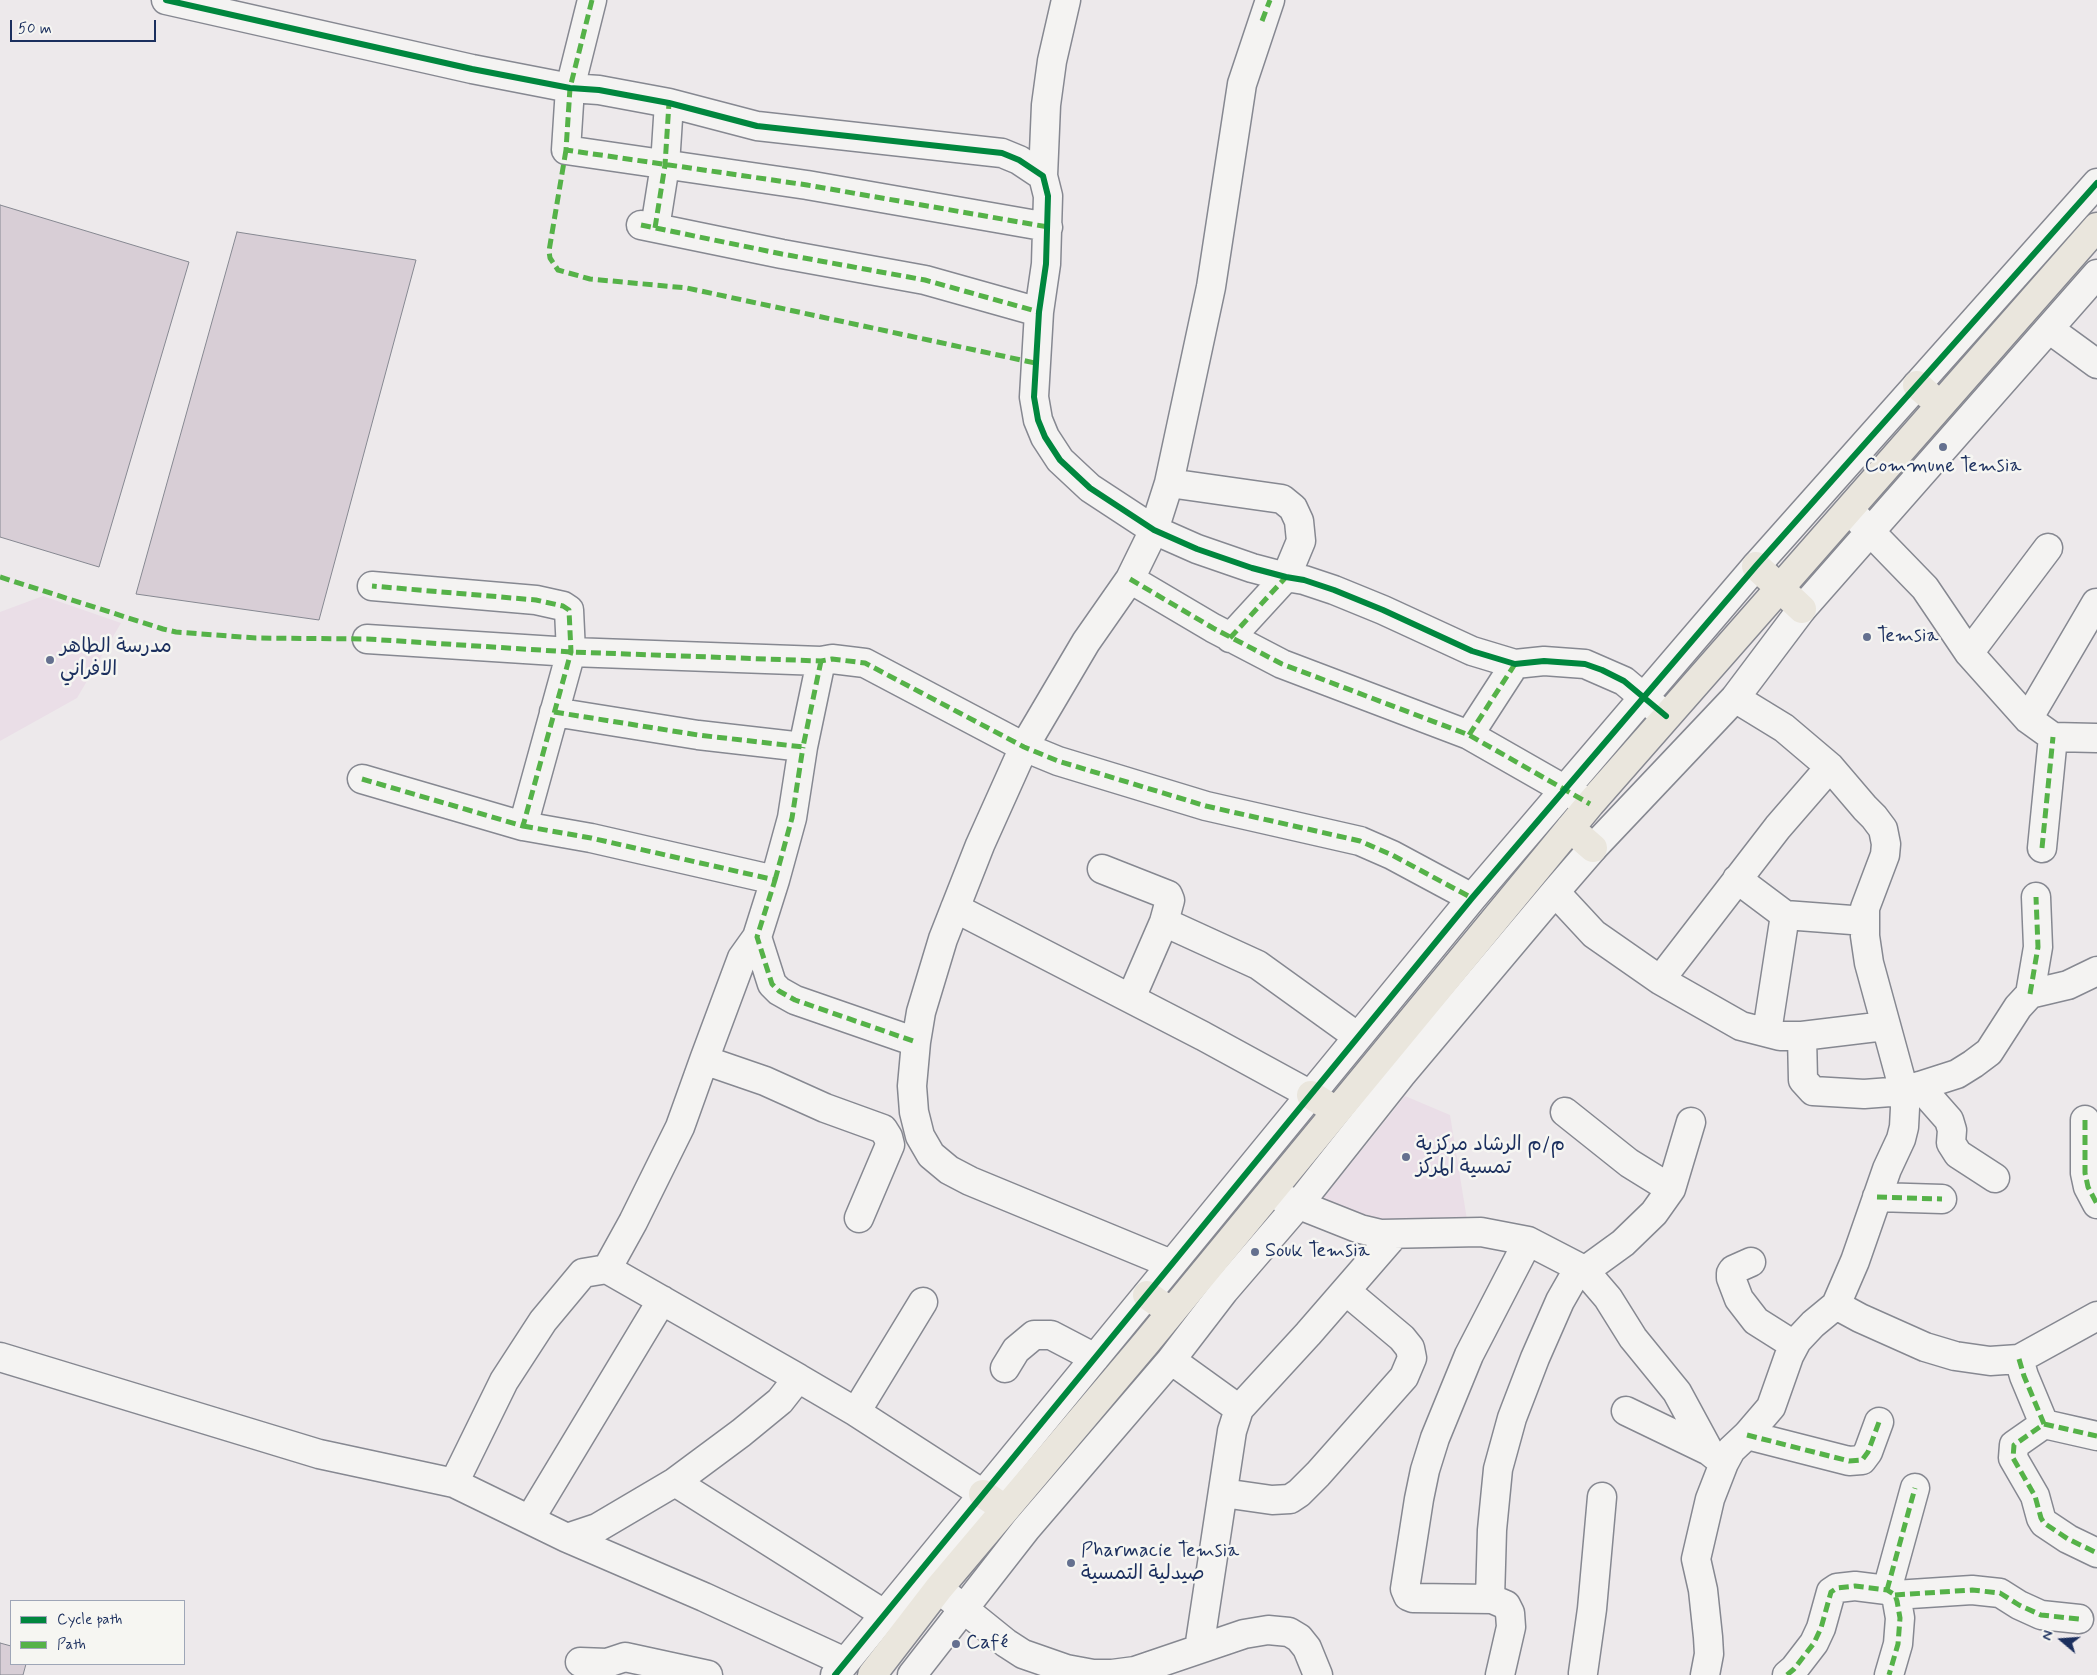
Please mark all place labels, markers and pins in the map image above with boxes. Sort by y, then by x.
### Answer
marker: Commune Temsia [1937,441,1949,453]
place label: Commune Temsia [1865,455,2021,479]
place label: Temsia [1877,625,1938,649]
marker: Temsia [1861,631,1873,643]
place label: مدرسة الطاهر الافراني [60,636,172,683]
marker: مدرسة الطاهر الافراني [44,654,56,666]
place label: م/م الرشاد مركزية تمسية المركز [1416,1134,1565,1181]
marker: م/م الرشاد مركزية تمسية المركز [1400,1151,1412,1163]
place label: Souk Temsia [1265,1240,1370,1264]
marker: Souk Temsia [1249,1246,1261,1258]
place label: Pharmacie Temsia صيدلية التمسية [1081,1540,1239,1587]
marker: Pharmacie Temsia صيدلية التمسية [1065,1557,1077,1569]
place label: Café [966,1632,1008,1656]
marker: Café [950,1638,962,1650]

